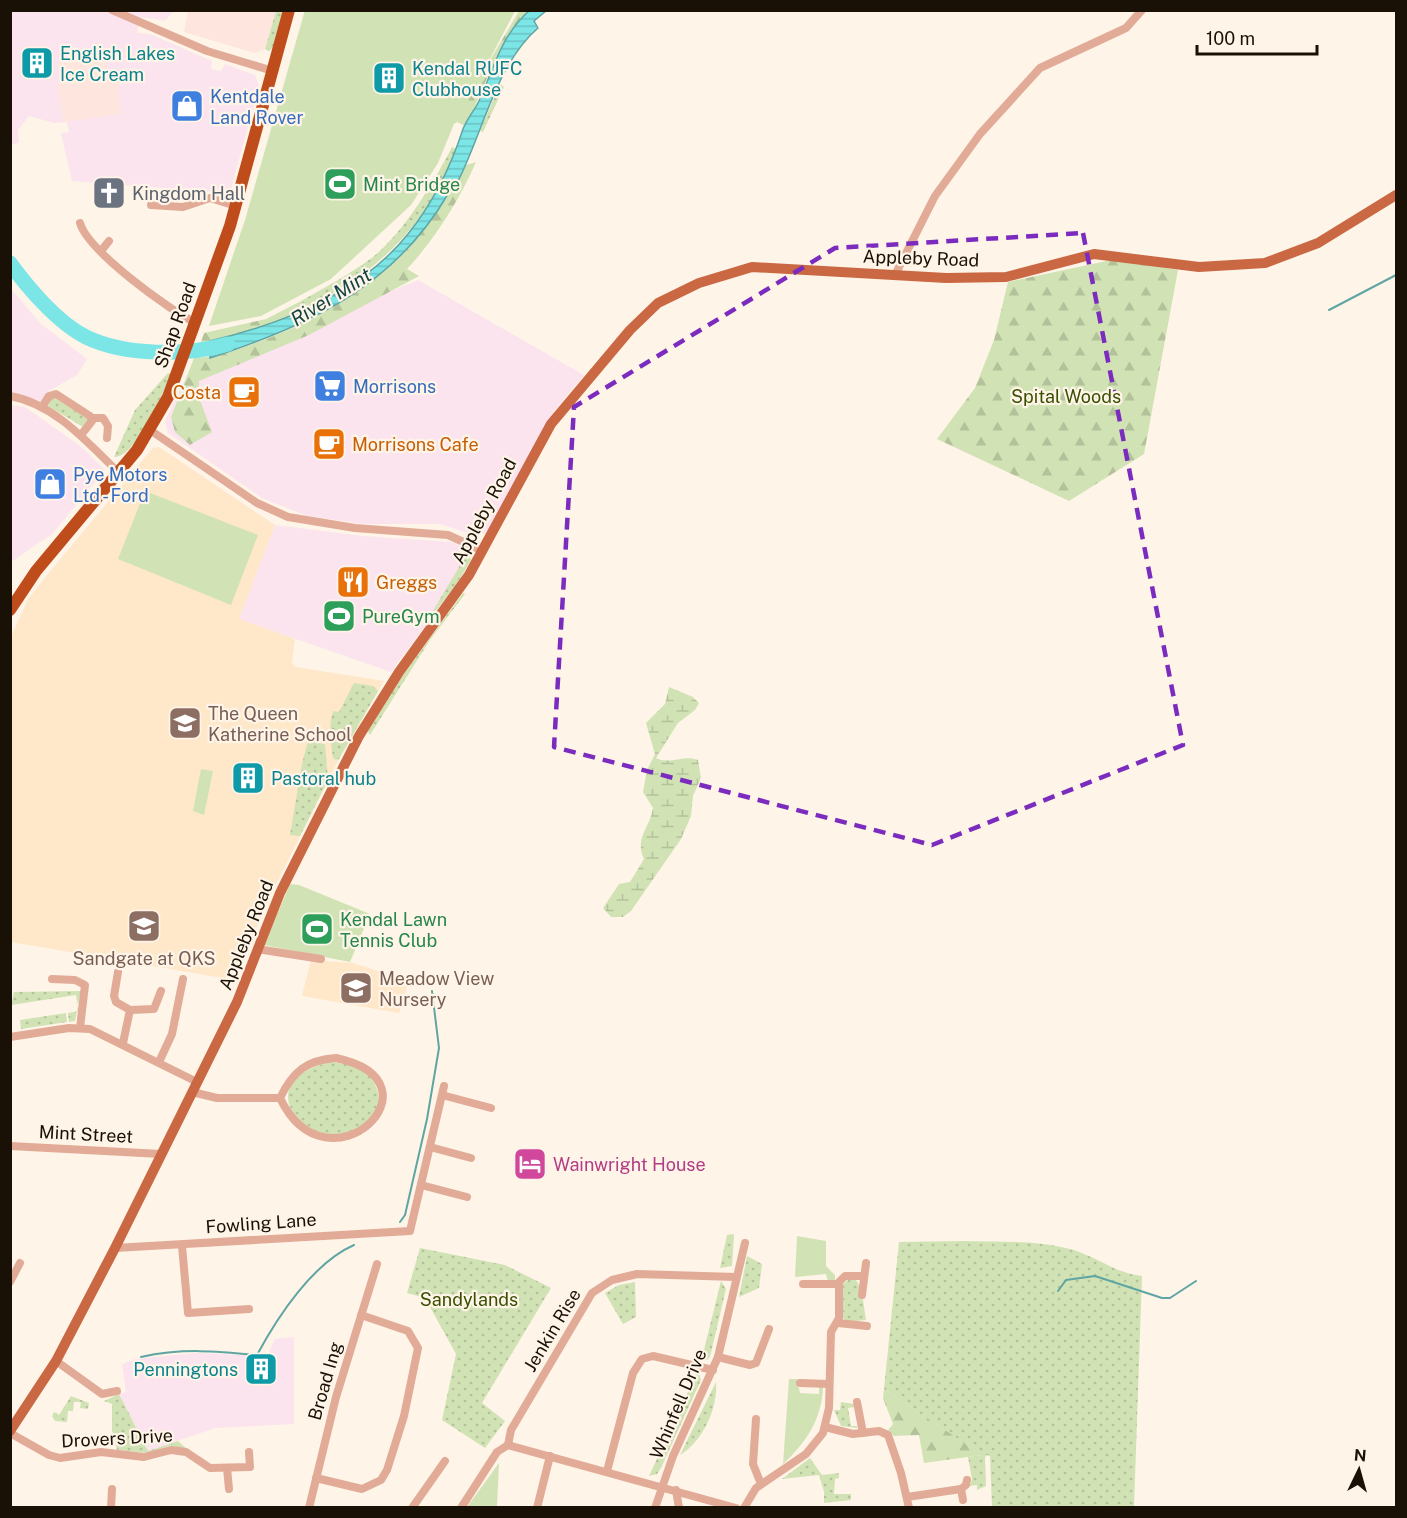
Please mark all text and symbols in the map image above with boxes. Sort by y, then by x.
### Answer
scale bar [1197,18,1317,56]
text: 100 m [1206,28,1255,49]
place label: English Lakes Ice Cream [60,43,175,85]
building icon: English Lakes Ice Cream [19,45,55,81]
place label: Kendal RUFC Clubhouse [412,58,522,100]
building icon: Kendal RUFC Clubhouse [371,60,407,96]
place label: Kentdale Land Rover [210,86,304,128]
shop icon: Kentdale Land Rover [169,88,205,124]
sports icon: Mint Bridge [322,166,358,202]
place label: Mint Bridge [363,174,460,195]
church icon: Kingdom Hall [91,175,127,211]
place label: Kingdom Hall [132,183,245,204]
street label: Appleby Road [862,245,980,271]
water label: River Mint [286,262,376,331]
street label: Shap Road [150,279,200,371]
supermarket icon: Morrisons [312,368,348,404]
cafe icon: Costa [226,374,262,410]
place label: Morrisons [353,376,436,397]
place label: Costa [173,382,221,403]
park label: Spital Woods [1011,386,1121,407]
cafe icon: Morrisons Cafe [311,426,347,462]
place label: Morrisons Cafe [352,434,479,455]
street label: Appleby Road [447,455,521,567]
place label: Pye Motors Ltd - Ford [73,464,167,506]
shop icon: Pye Motors Ltd - Ford [32,466,68,502]
restaurant icon: Greggs [335,564,371,600]
place label: Greggs [376,572,437,593]
sports icon: PureGym [321,598,357,634]
place label: PureGym [362,606,439,627]
place label: The Queen Katherine School [208,703,352,745]
school or university icon: The Queen Katherine School [167,705,203,741]
building icon: Pastoral hub [230,760,266,796]
place label: Pastoral hub [271,768,376,789]
street label: Appleby Road [214,877,278,993]
school or university icon: Sandgate at QKS [126,908,162,944]
place label: Kendal Lawn Tennis Club [340,909,447,951]
sports icon: Kendal Lawn Tennis Club [299,911,335,947]
place label: Sandgate at QKS [73,948,215,969]
place label: Meadow View Nursery [379,968,494,1010]
school or university icon: Meadow View Nursery [338,970,374,1006]
street label: Mint Street [38,1121,134,1147]
hotel icon: Wainwright House [512,1146,548,1182]
place label: Wainwright House [553,1154,706,1175]
street label: Fowling Lane [205,1209,317,1237]
street label: Jenkin Rise [519,1285,585,1375]
park label: Sandylands [420,1289,518,1310]
street label: Broad Ing [304,1339,346,1423]
street label: Whinfell Drive [645,1346,711,1462]
building icon: Penningtons [243,1351,279,1387]
place label: Penningtons [133,1359,238,1380]
street label: Drovers Drive [61,1425,173,1451]
north arrow [1329,1440,1389,1500]
text: N [1353,1446,1367,1466]

